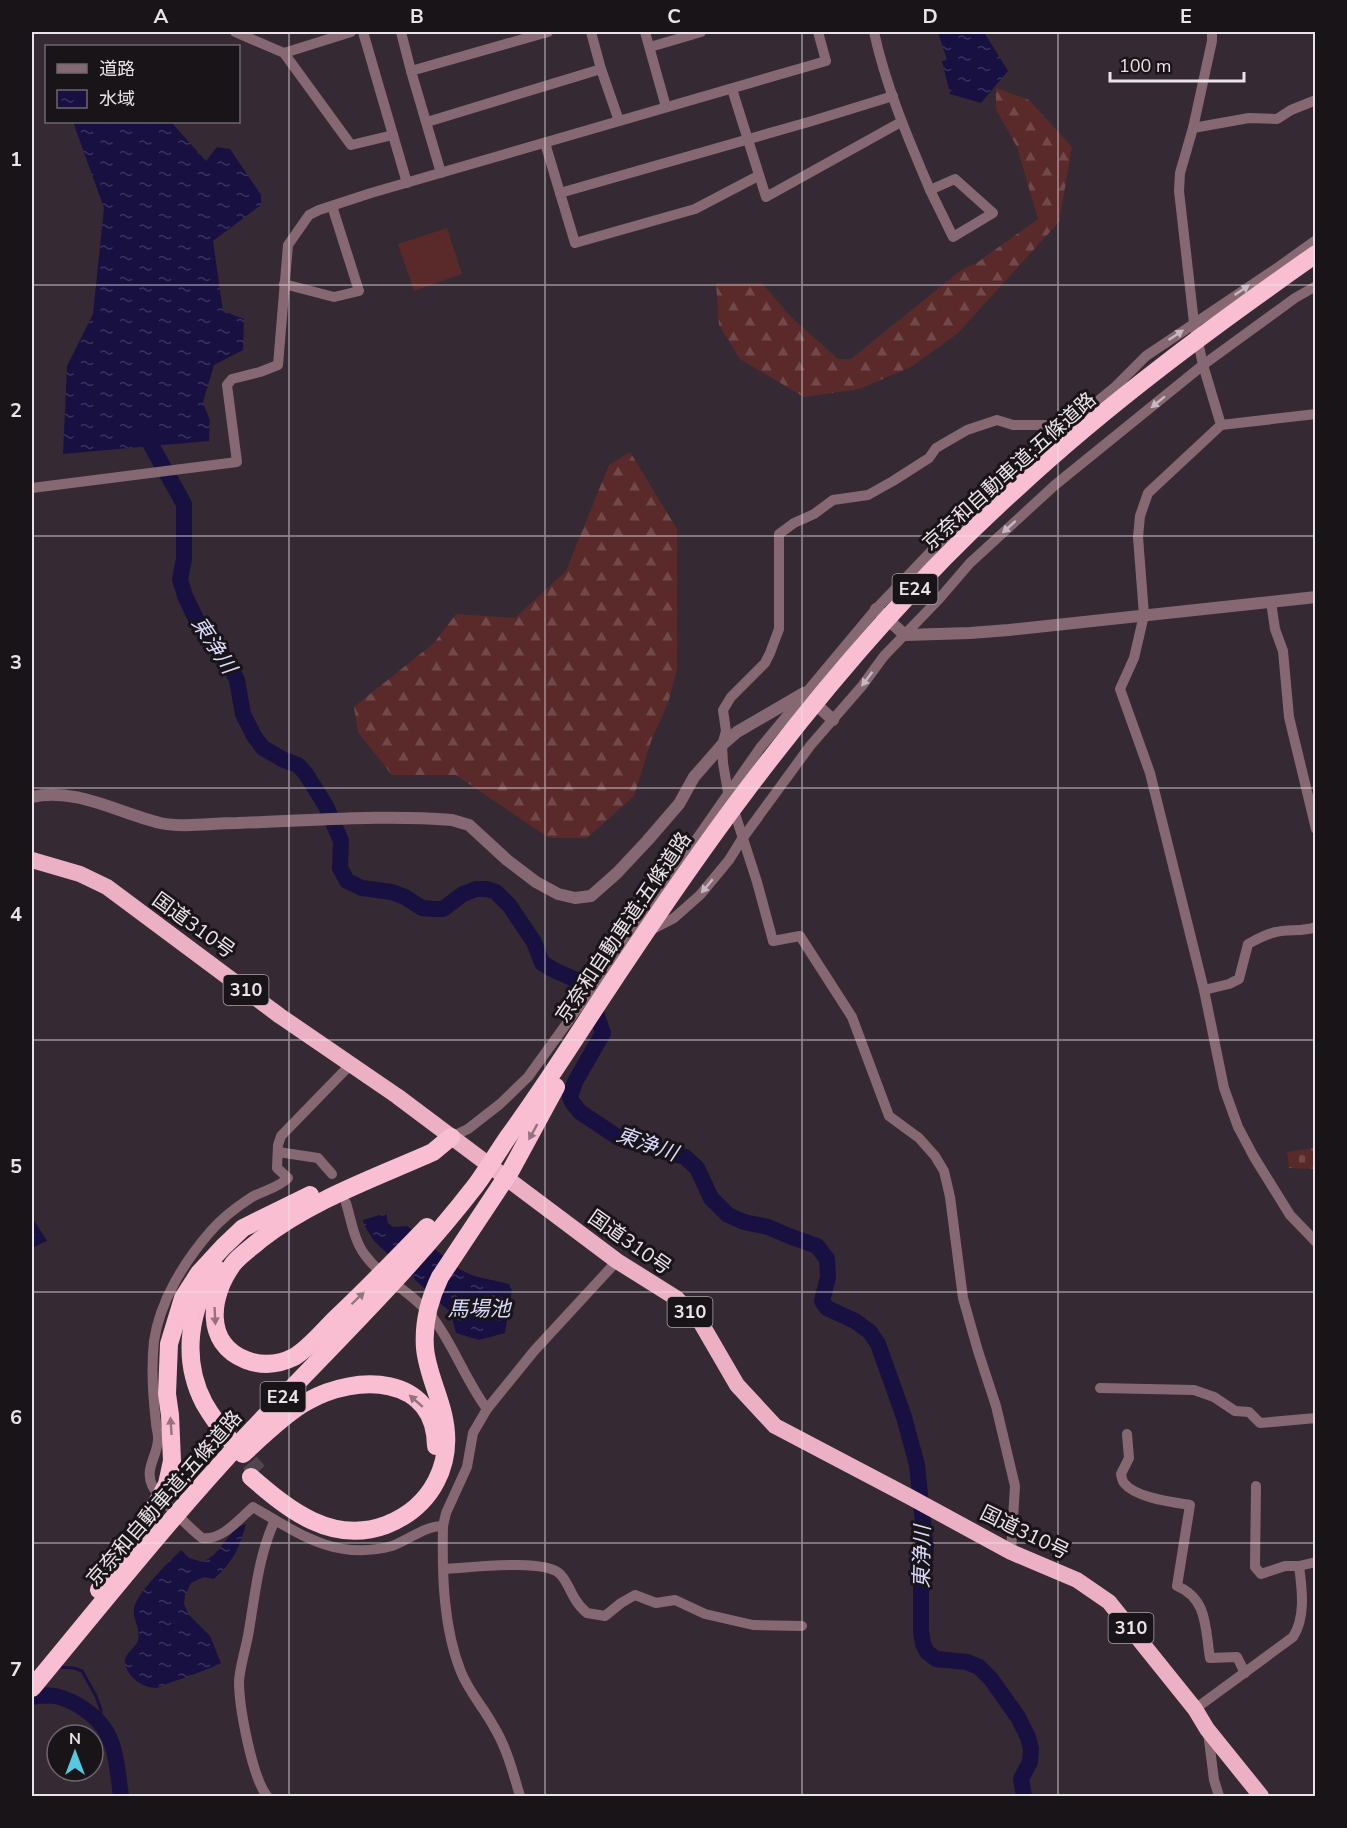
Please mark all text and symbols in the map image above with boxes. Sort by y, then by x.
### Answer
text: A [154,3,169,30]
text: B [410,3,424,30]
text: C [667,3,681,30]
text: D [922,3,938,30]
text: E [1180,3,1192,30]
legend [45,45,240,123]
scale bar [1110,45,1244,83]
text: 100 m [1119,54,1171,78]
text: 道路 [99,57,135,81]
text: 水域 [99,87,135,111]
text: 1 [10,146,22,173]
one-way arrow [1234,285,1251,296]
one-way arrow [1168,330,1184,341]
street label: 京奈和自動車道;五條道路 [917,386,1102,557]
one-way arrow [1150,395,1166,408]
text: 2 [10,397,22,424]
one-way arrow [1002,520,1017,533]
road number: E24 [892,574,938,604]
water label: 東浄川 [185,611,244,681]
text: 3 [10,649,22,676]
one-way arrow [862,672,874,687]
street label: 京奈和自動車道;五條道路 [549,827,697,1028]
one-way arrow [701,878,714,894]
street label: 国道310号 [147,886,240,965]
text: 4 [10,901,22,928]
road number: 310 [224,975,268,1005]
water label: 東浄川 [613,1121,683,1168]
one-way arrow [528,1124,538,1141]
text: 5 [10,1153,22,1180]
street label: 国道310号 [583,1204,677,1281]
one-way arrow [350,1291,364,1305]
water label: 馬場池 [448,1295,512,1323]
road number: 310 [668,1297,712,1327]
one-way arrow [211,1306,220,1325]
road number: E24 [260,1382,306,1412]
one-way arrow [408,1394,424,1407]
text: 6 [10,1404,22,1431]
street label: 京奈和自動車道;五條道路 [81,1405,248,1592]
one-way arrow [166,1417,176,1436]
street label: 国道310号 [976,1499,1074,1566]
water label: 東浄川 [907,1523,937,1589]
road number: 310 [1108,1613,1154,1643]
text: 7 [10,1656,22,1683]
north arrow [45,1723,105,1783]
text: N [69,1728,81,1750]

